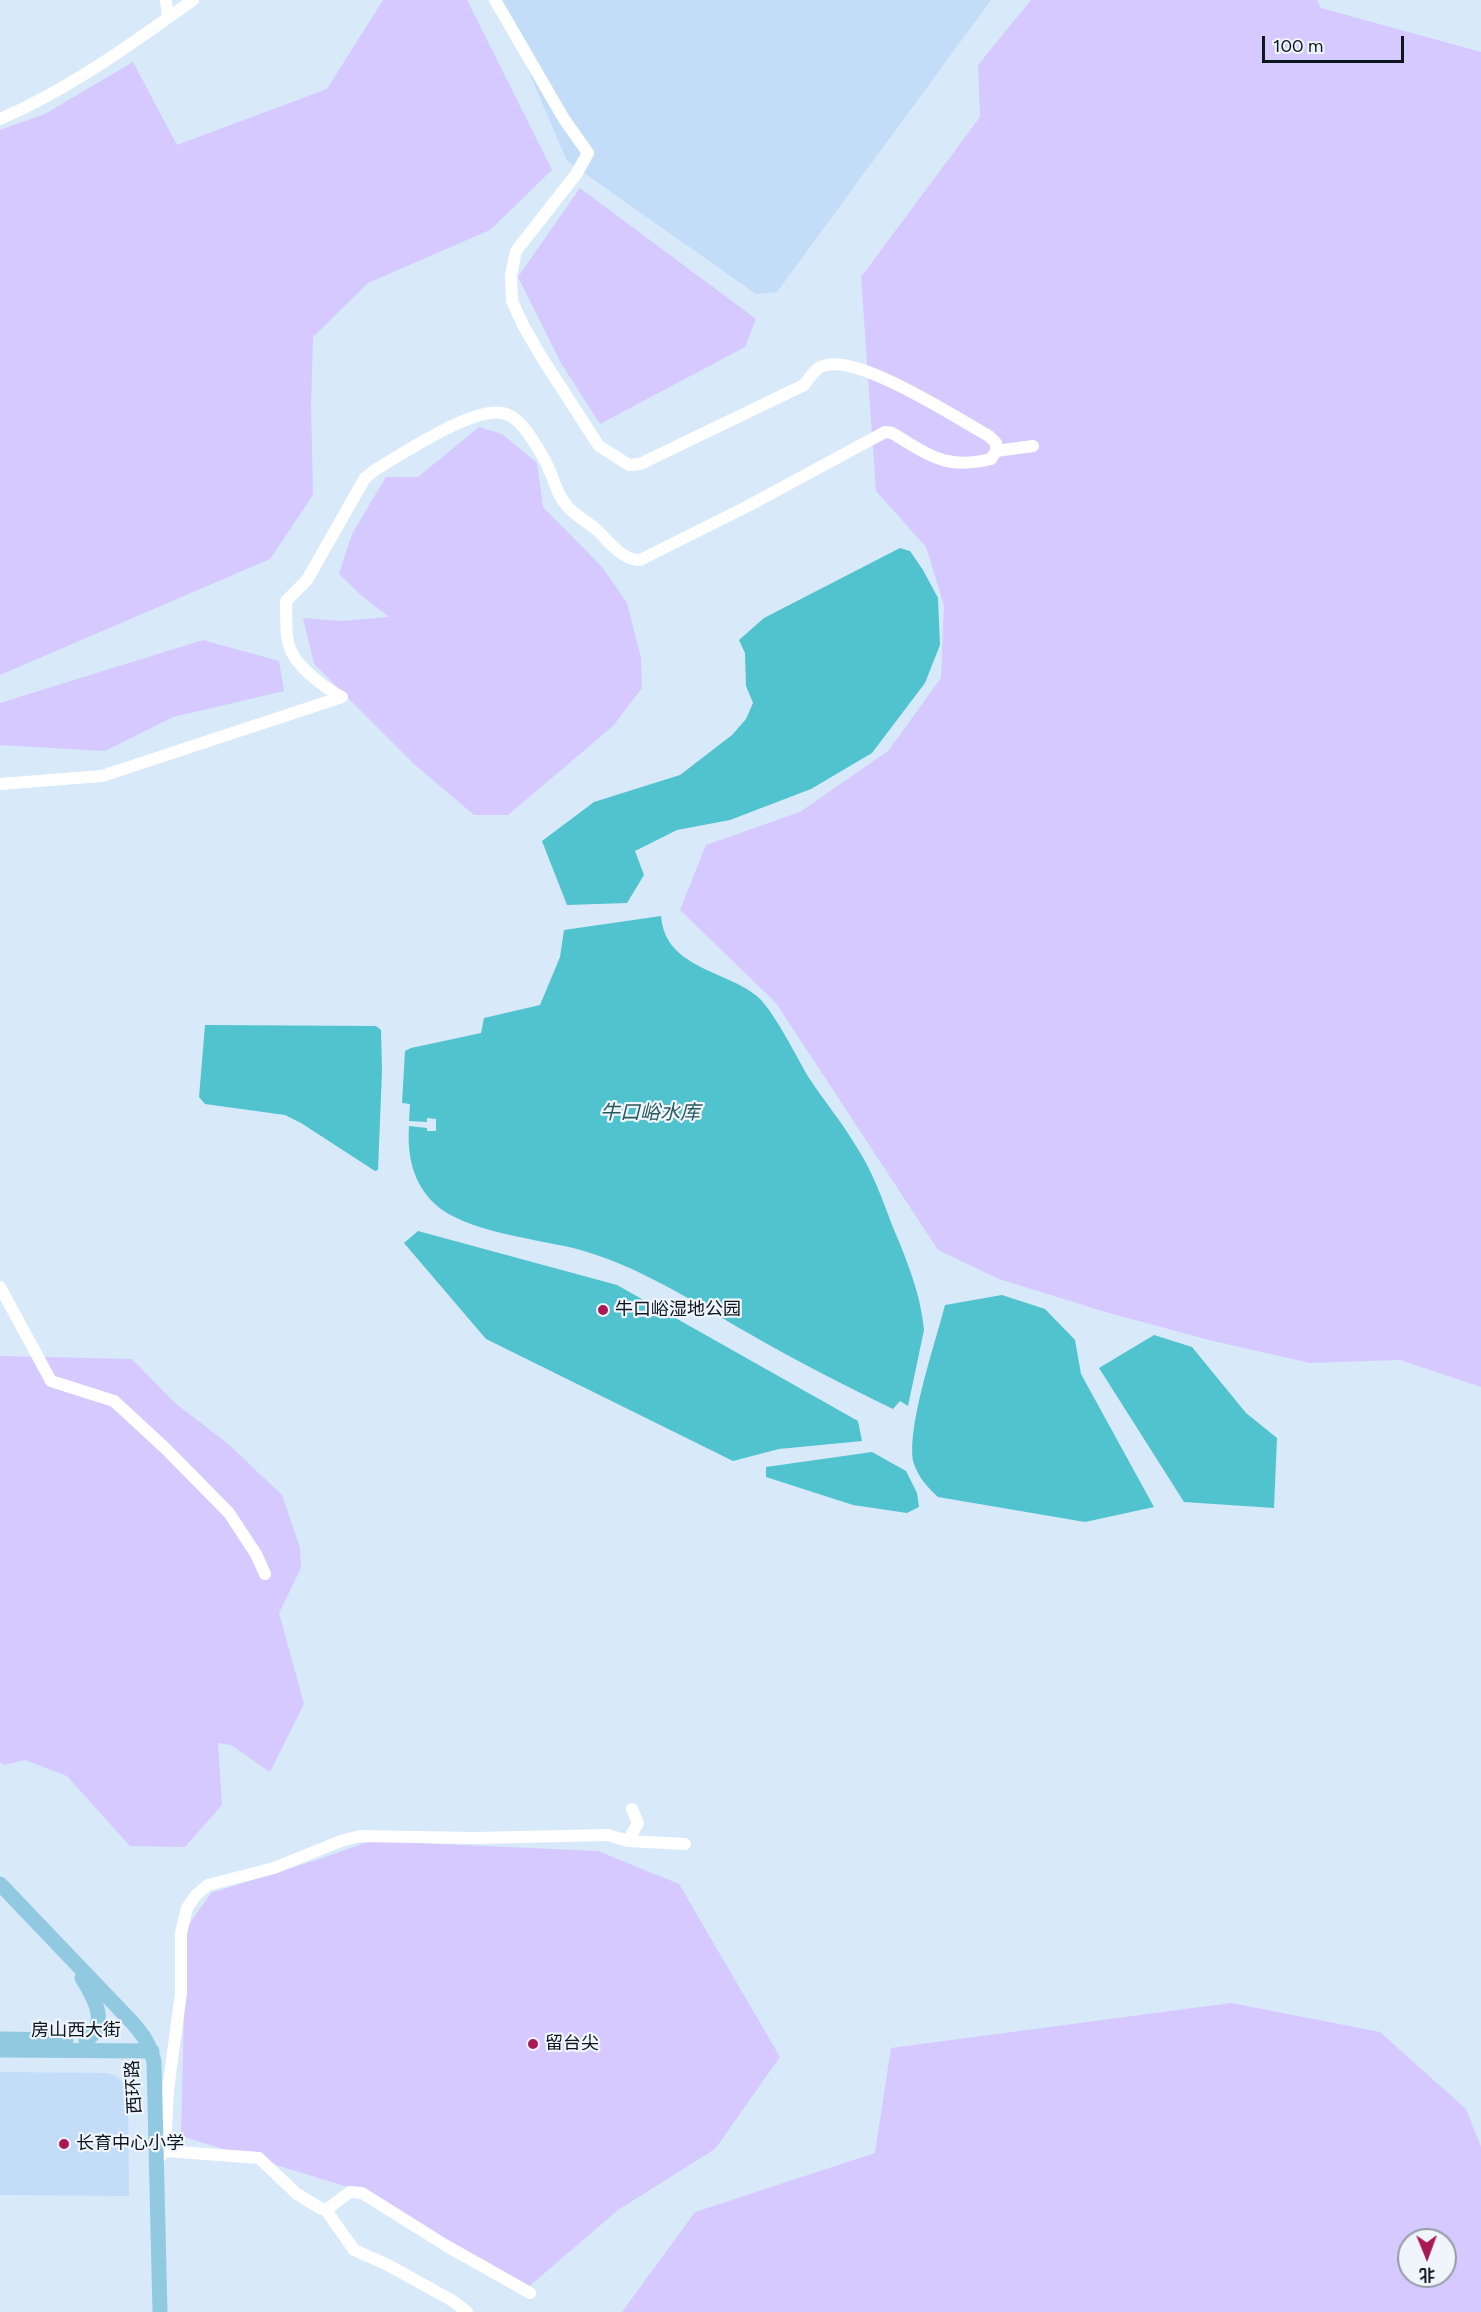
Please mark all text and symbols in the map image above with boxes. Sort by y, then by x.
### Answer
scale bar [1265,24,1408,62]
text: 100 m [1273,35,1323,57]
water label: 牛口峪水库 [600,1101,700,1125]
place label: 牛口峪湿地公园 [615,1299,741,1321]
marker: 牛口峪湿地公园 [596,1303,610,1317]
street label: 房山西大街 [31,2020,121,2042]
place label: 留台尖 [545,2033,599,2055]
marker: 留台尖 [526,2037,540,2051]
street label: 西环路 [122,2059,146,2115]
place label: 长育中心小学 [76,2133,184,2155]
marker: 长育中心小学 [57,2137,71,2151]
north arrow [1397,2228,1457,2288]
text: 北 [1419,2265,1435,2284]

